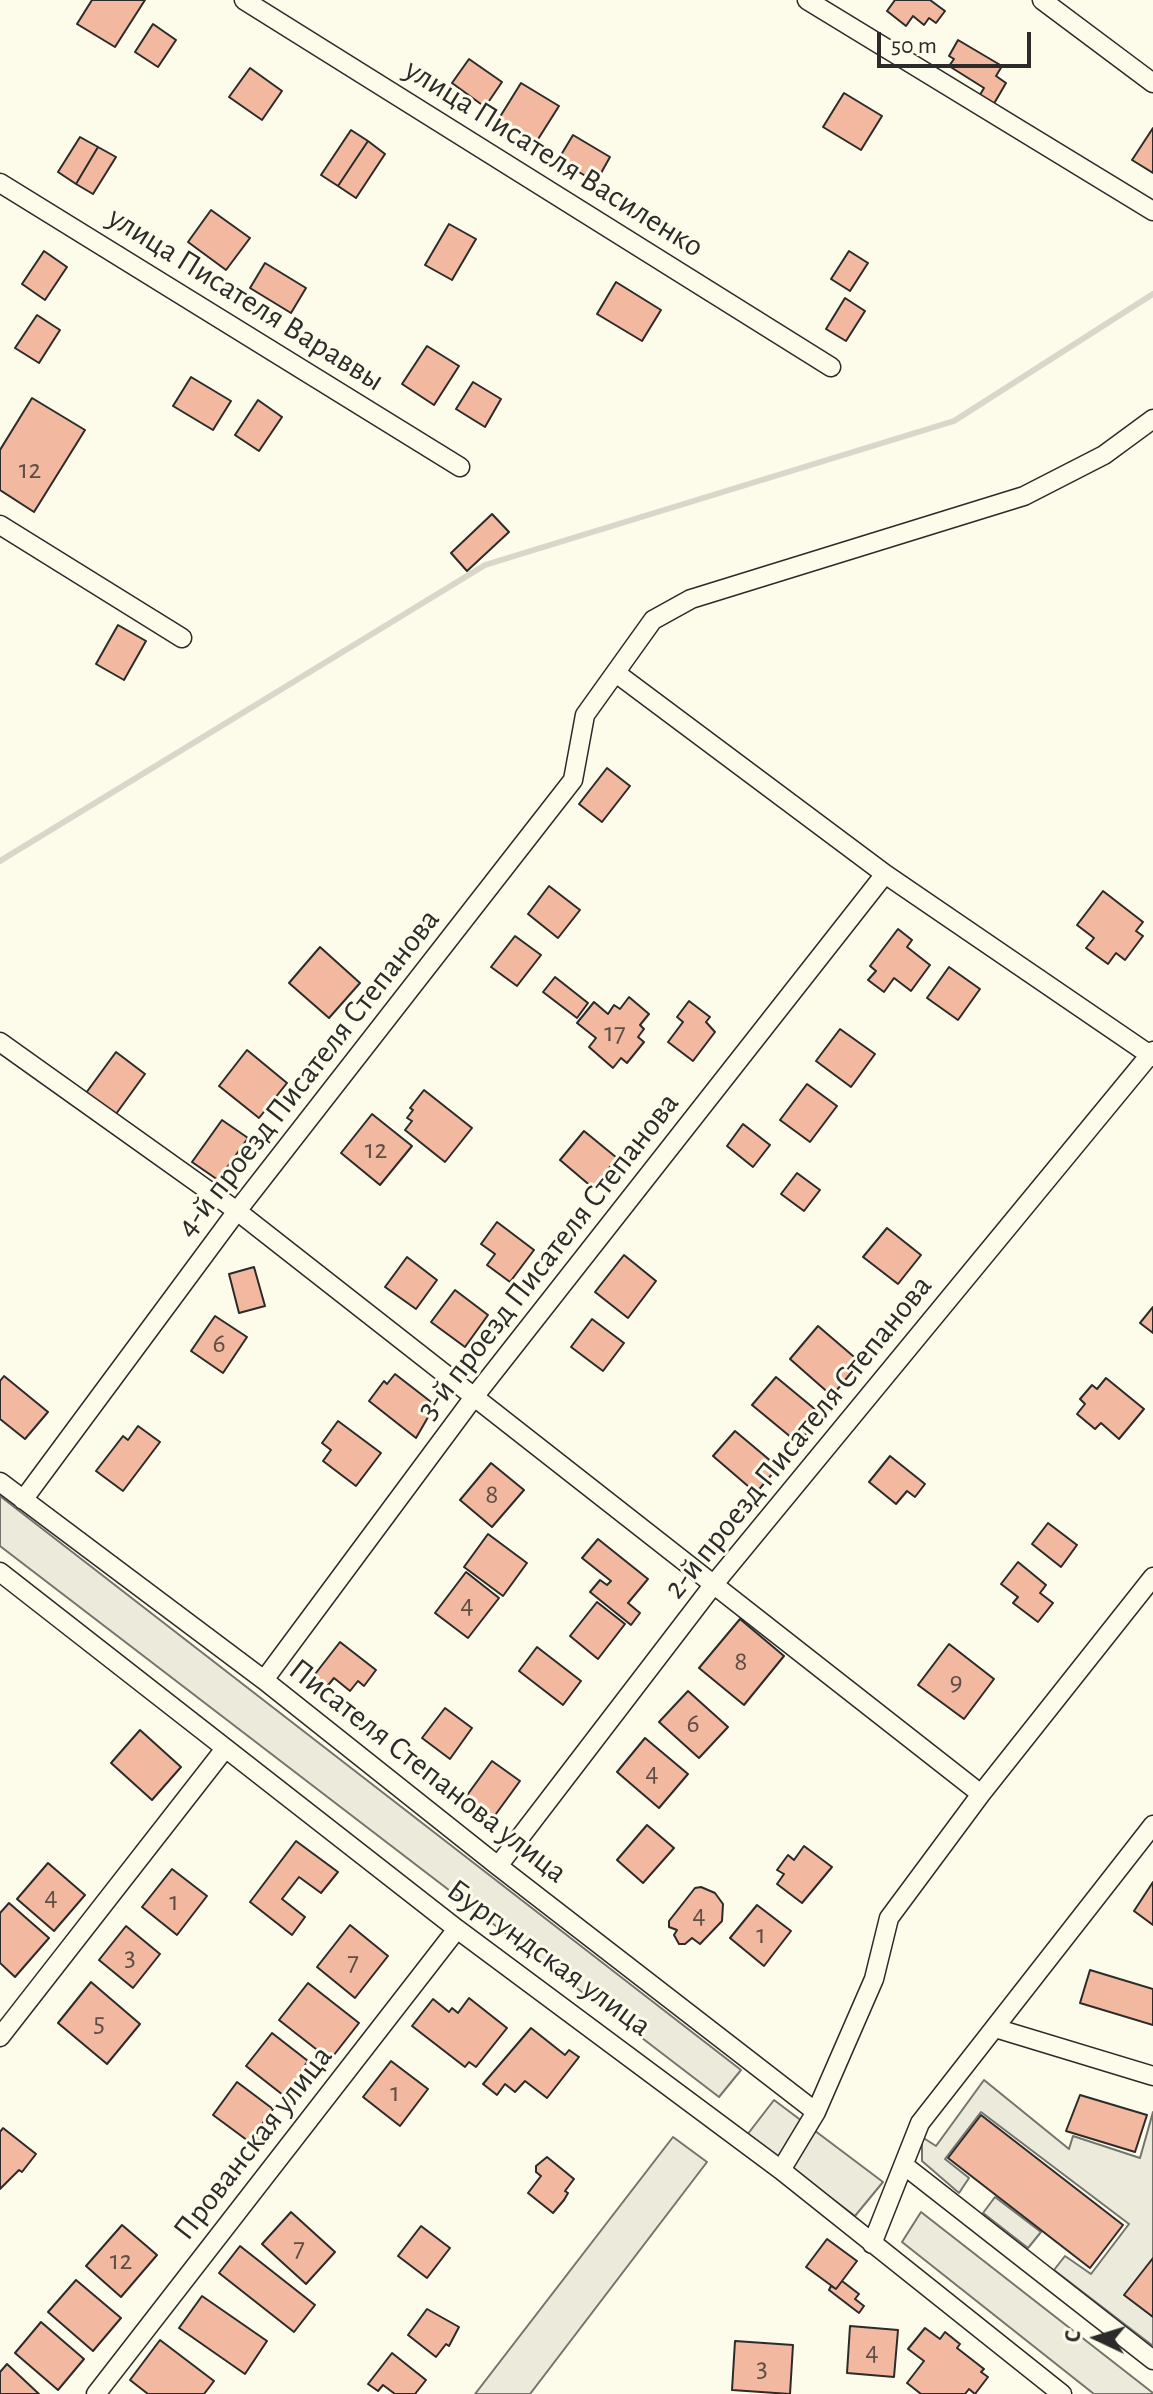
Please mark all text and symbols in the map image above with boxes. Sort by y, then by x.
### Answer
scale bar [881,16,1035,66]
text: 50 m [891,34,937,58]
street label: улица Писателя Василенко [397,50,711,266]
street label: улица Писателя Вараввы [101,198,391,400]
house number: 12 [19,453,41,487]
street label: 4-й проезд Писателя Степанова [168,901,448,1245]
house number: 17 [604,1016,626,1050]
street label: 3-й проезд Писателя Степанова [409,1085,687,1427]
house number: 12 [365,1133,387,1167]
street label: 2-й проезд Писателя Степанова [656,1267,940,1607]
house number: 6 [212,1327,226,1361]
house number: 8 [485,1478,499,1512]
house number: 4 [460,1588,474,1622]
house number: 8 [734,1645,748,1679]
street label: Писателя Степанова улица [281,1650,575,1892]
house number: 9 [949,1665,963,1699]
house number: 6 [686,1707,700,1741]
house number: 4 [645,1756,659,1790]
street label: Бургундская улица [439,1871,659,2045]
house number: 4 [44,1880,58,1914]
house number: 1 [169,1885,179,1919]
house number: 4 [692,1898,706,1932]
house number: 1 [756,1918,766,1952]
house number: 3 [124,1940,136,1974]
house number: 7 [347,1945,359,1979]
house number: 5 [93,2006,105,2040]
street label: Прованская улица [165,2038,341,2248]
house number: 1 [390,2076,400,2110]
house number: 7 [293,2231,305,2265]
house number: 12 [110,2244,132,2278]
north arrow [1057,2298,1137,2378]
text: С [1062,2329,1084,2343]
house number: 4 [865,2335,879,2369]
house number: 3 [756,2351,768,2385]

